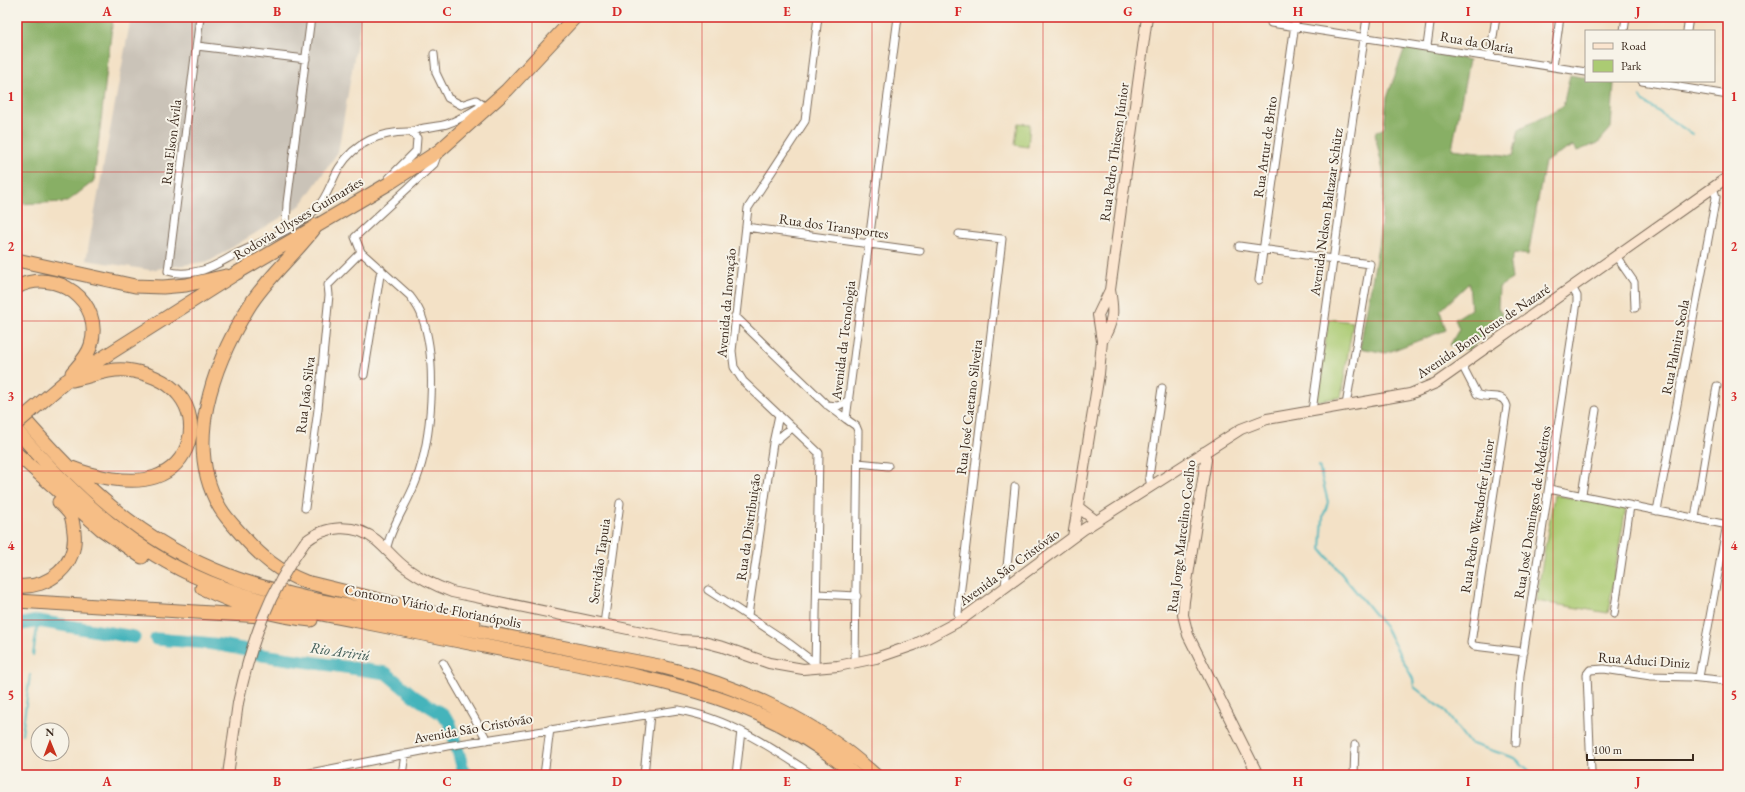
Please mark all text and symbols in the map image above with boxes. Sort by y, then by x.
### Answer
text: A [101,3,112,20]
text: B [273,3,281,20]
text: C [442,3,452,20]
text: D [612,3,622,20]
text: E [783,3,791,20]
text: F [954,3,962,20]
text: G [1123,3,1133,20]
text: H [1293,3,1304,20]
text: I [1466,3,1471,20]
text: J [1634,3,1641,20]
street label: Rua da Olaria [1439,27,1516,57]
legend [1585,30,1715,82]
text: Road [1621,38,1647,54]
text: Park [1621,58,1642,74]
street label: Rua Pedro Thiesen Júnior [1095,81,1133,222]
text: 1 [8,88,15,105]
text: 1 [1731,88,1738,105]
street label: Rua Artur de Brito [1249,95,1281,199]
street label: Rua Elson Ávila [157,98,185,186]
street label: Avenida Nelson Baltazar Schütz [1305,126,1347,298]
street label: Rodovia Ulysses Guimarães [230,172,366,264]
street label: Rua dos Transportes [778,209,890,243]
text: 2 [8,238,15,255]
text: 2 [1731,238,1738,255]
street label: Avenida da Inovação [712,247,740,360]
street label: Avenida da Tecnologia [827,279,859,402]
street label: Avenida Bom Jesus de Nazaré [1412,279,1554,383]
street label: Rua Palmira Seola [1657,297,1693,396]
street label: Rua José Caetano Silveira [952,338,986,476]
street label: Rua João Silva [291,355,319,434]
text: 3 [8,388,15,405]
text: 3 [1731,388,1738,405]
street label: Rua José Domingos de Medeiros [1509,424,1555,600]
street label: Rua Pedro Wersdorfer Júnior [1456,437,1498,594]
street label: Rua Jorge Marcelino Coelho [1163,459,1199,613]
street label: Rua da Distribuição [732,472,764,582]
street label: Servidão Tapuia [584,517,614,605]
street label: Avenida São Cristóvão [954,524,1063,610]
text: 4 [8,537,15,554]
text: 4 [1731,537,1738,554]
street label: Contorno Viário de Florianópolis [343,580,523,632]
water label: Rio Aririú [309,637,372,665]
street label: Rua Aduci Diniz [1598,648,1691,672]
text: 5 [8,687,14,704]
text: 5 [1731,687,1737,704]
street label: Avenida São Cristóvão [411,709,534,747]
north arrow [30,722,70,762]
text: N [45,725,54,739]
scale bar [1587,736,1693,762]
text: 100 m [1593,742,1623,758]
text: A [101,773,112,790]
text: B [273,773,281,790]
text: C [442,773,452,790]
text: D [612,773,622,790]
text: E [783,773,791,790]
text: F [954,773,962,790]
text: G [1123,773,1133,790]
text: H [1293,773,1304,790]
text: I [1466,773,1471,790]
text: J [1634,773,1641,790]

